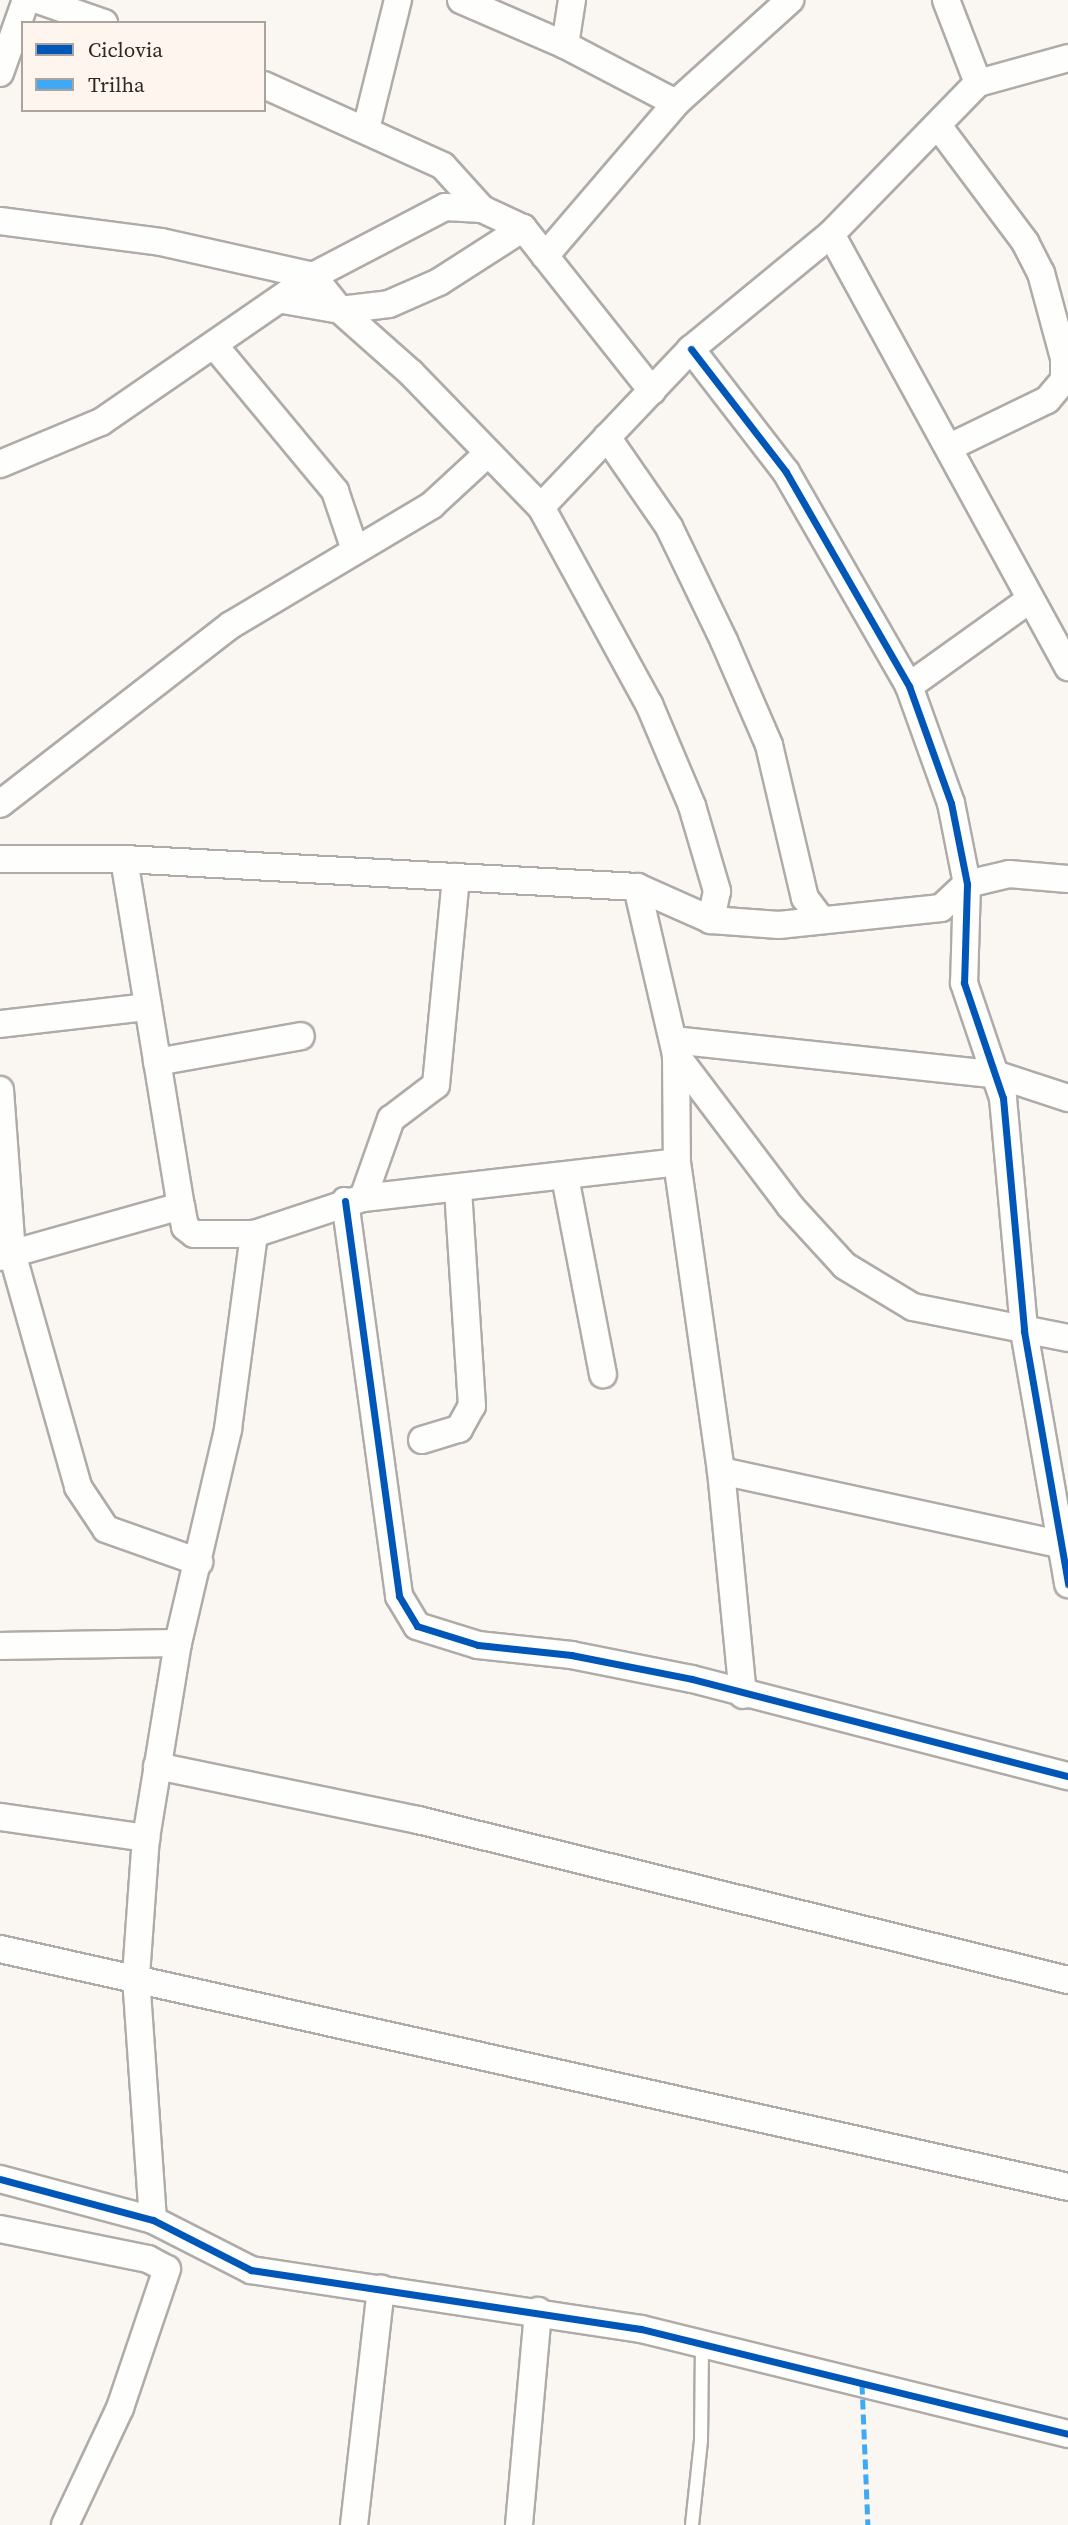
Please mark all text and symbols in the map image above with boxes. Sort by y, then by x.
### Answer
legend [21,21,266,112]
text: Ciclovia [88,35,163,64]
text: Trilha [88,70,145,99]

